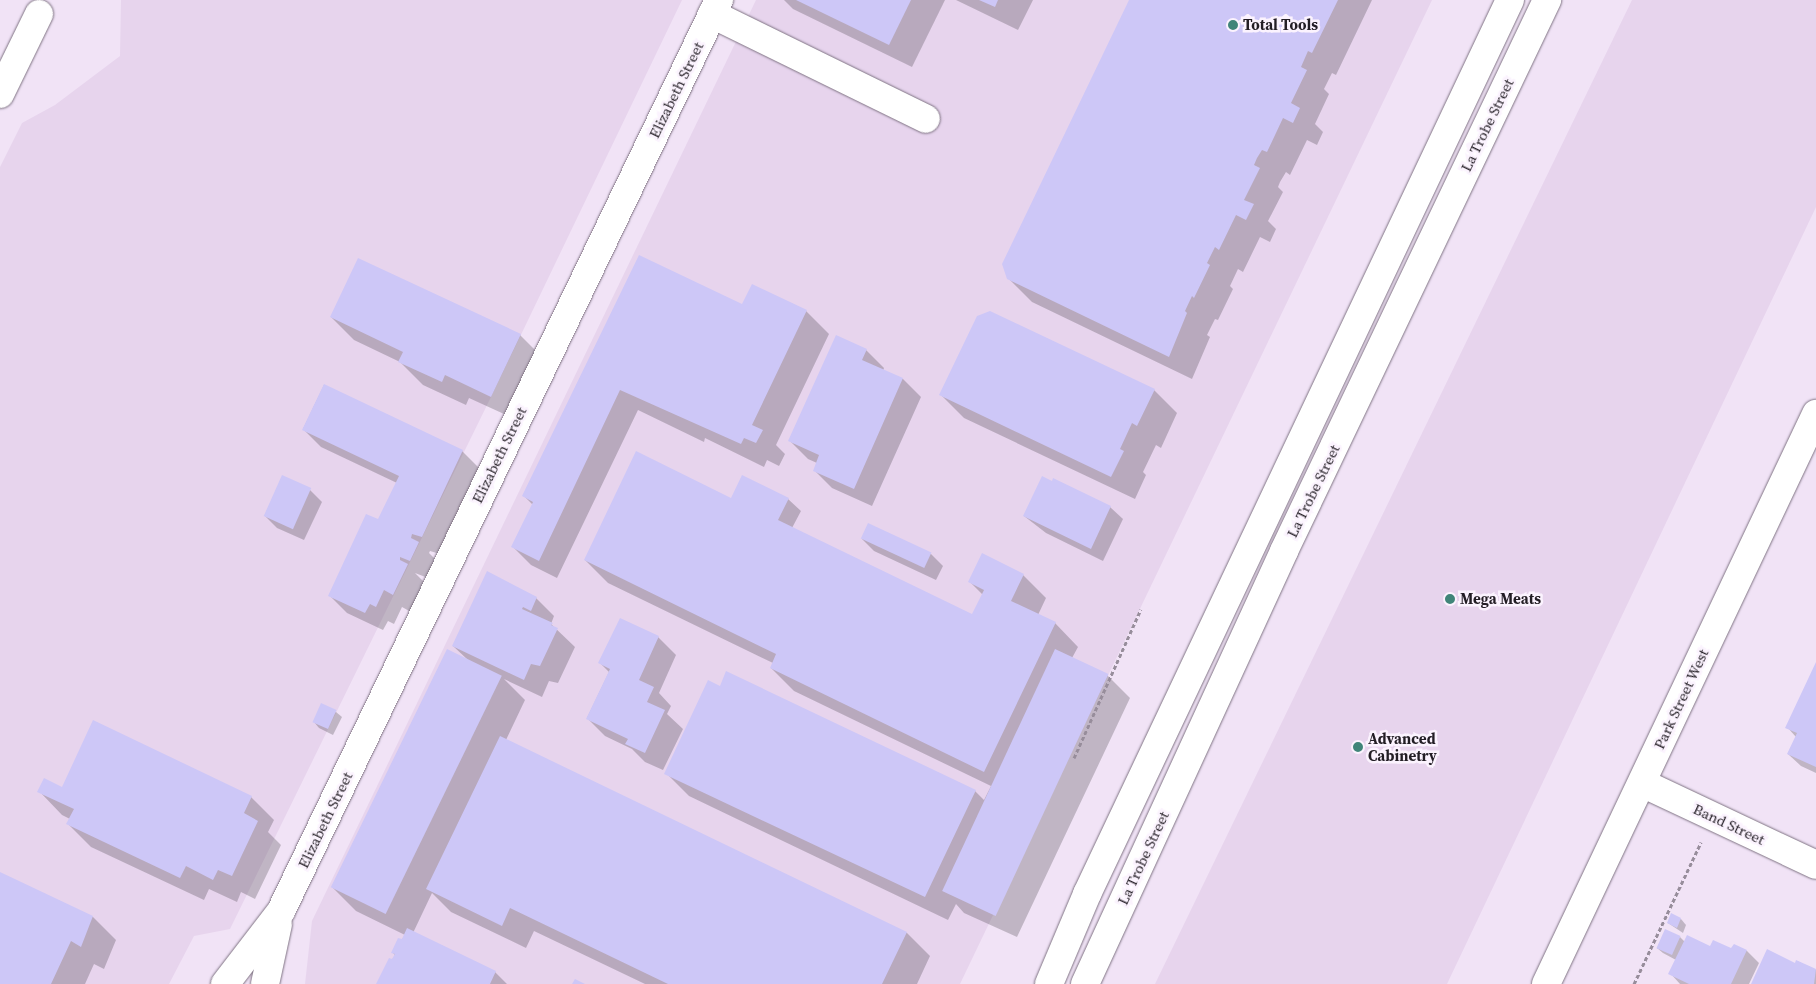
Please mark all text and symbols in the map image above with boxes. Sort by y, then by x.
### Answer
place label: Total Tools [1243,16,1318,34]
marker: Total Tools [1227,19,1239,31]
street label: Elizabeth Street [645,39,707,141]
street label: La Trobe Street [1457,75,1517,175]
street label: Elizabeth Street [468,404,530,506]
street label: La Trobe Street [1283,441,1343,541]
place label: Mega Meats [1460,590,1541,608]
marker: Mega Meats [1444,593,1456,605]
street label: Park Street West [1650,646,1712,752]
place label: Advanced Cabinetry [1368,729,1437,764]
marker: Advanced Cabinetry [1352,741,1364,753]
street label: Elizabeth Street [294,769,356,871]
street label: Band Street [1690,800,1768,848]
street label: La Trobe Street [1113,808,1173,908]

